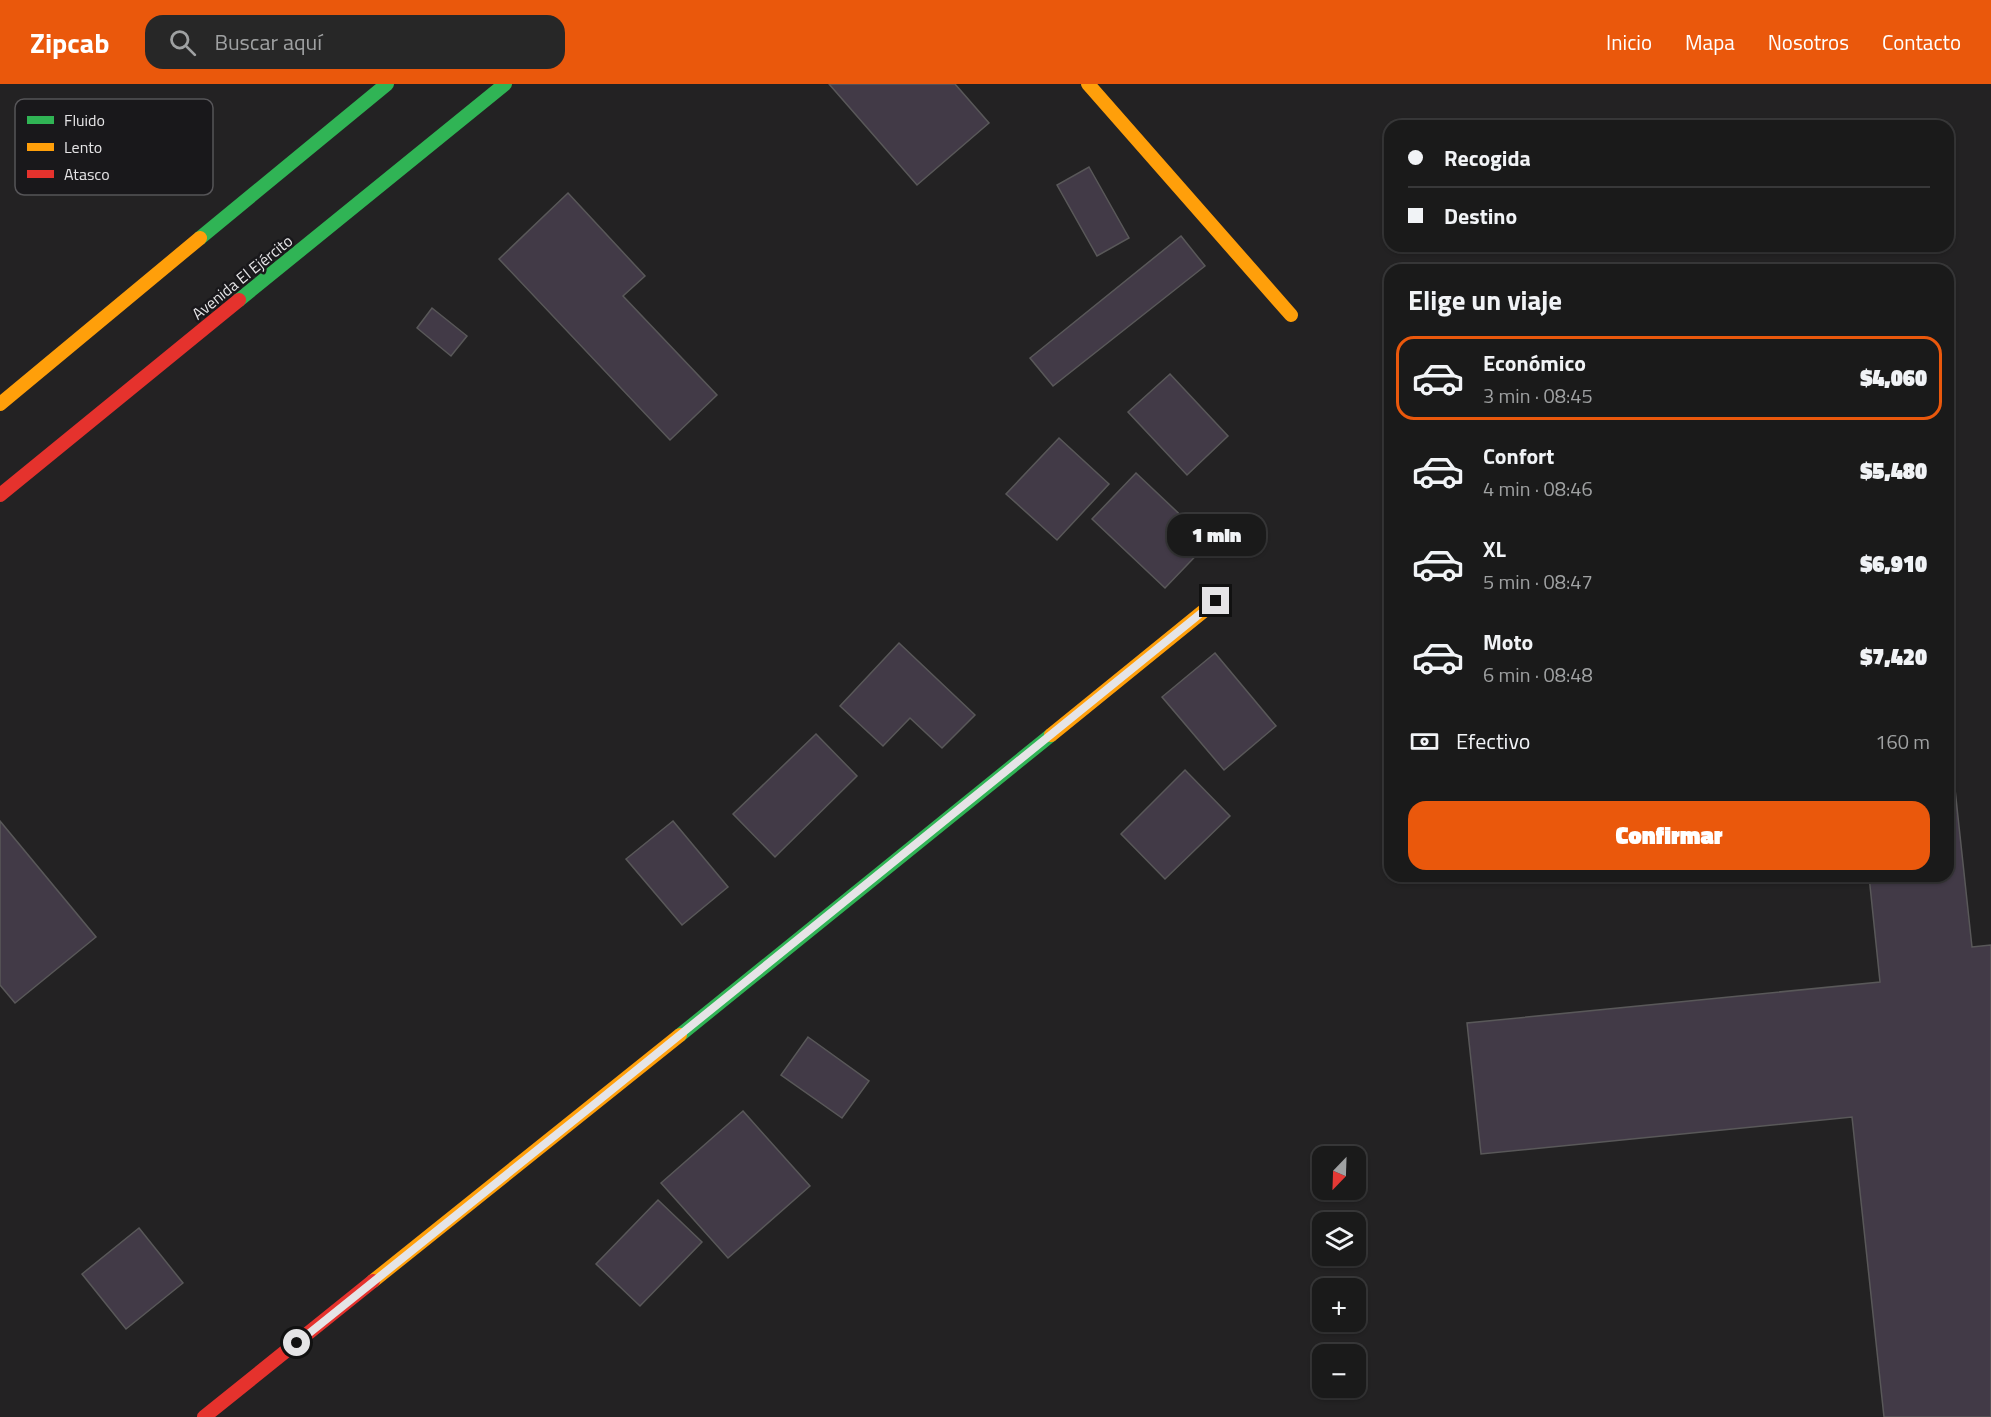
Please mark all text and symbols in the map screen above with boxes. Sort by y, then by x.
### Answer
search box [145,15,565,69]
text: Zipcab [30,21,109,64]
text: Buscar aquí [214,25,322,59]
icon: search [166,26,199,59]
text: Inicio [1606,26,1652,58]
text: Mapa [1685,26,1735,58]
text: Nosotros [1768,26,1849,58]
text: Contacto [1882,26,1961,58]
legend [15,99,213,195]
text: Fluido [64,108,105,132]
text: Lento [64,135,102,159]
text: Recogida [1444,141,1531,175]
text: Atasco [64,162,110,186]
text: Destino [1444,199,1517,233]
street label: Avenida El Ejército [186,229,298,325]
text: Elige un viaje [1408,279,1562,320]
text: Económico [1483,346,1586,380]
icon: car [1411,351,1465,405]
text: $4,060 [1860,361,1927,395]
text: 3 min · 08:45 [1483,380,1593,411]
text: Confort [1483,439,1554,473]
icon: car [1411,444,1465,498]
text: $5,480 [1860,454,1927,488]
text: 4 min · 08:46 [1483,473,1593,504]
callout: 1 min [1166,514,1266,556]
text: 1 min [1192,519,1241,550]
text: XL [1483,532,1506,566]
icon: car [1411,537,1465,591]
text: $6,910 [1860,547,1927,581]
text: 5 min · 08:47 [1483,566,1593,597]
route end [1202,587,1229,614]
text: Moto [1483,625,1533,659]
icon: car [1411,630,1465,684]
text: $7,420 [1860,640,1927,674]
text: 6 min · 08:48 [1483,659,1593,690]
text: Efectivo [1456,724,1530,758]
icon: cash [1408,725,1441,758]
text: 160 m [1875,726,1930,757]
button: Confirmar [1408,801,1930,870]
north arrow [1312,1146,1366,1200]
map controls [1312,1146,1366,1398]
button: layers [1312,1212,1366,1266]
button: + [1312,1278,1366,1332]
route start [283,1329,310,1356]
button: − [1312,1344,1366,1398]

